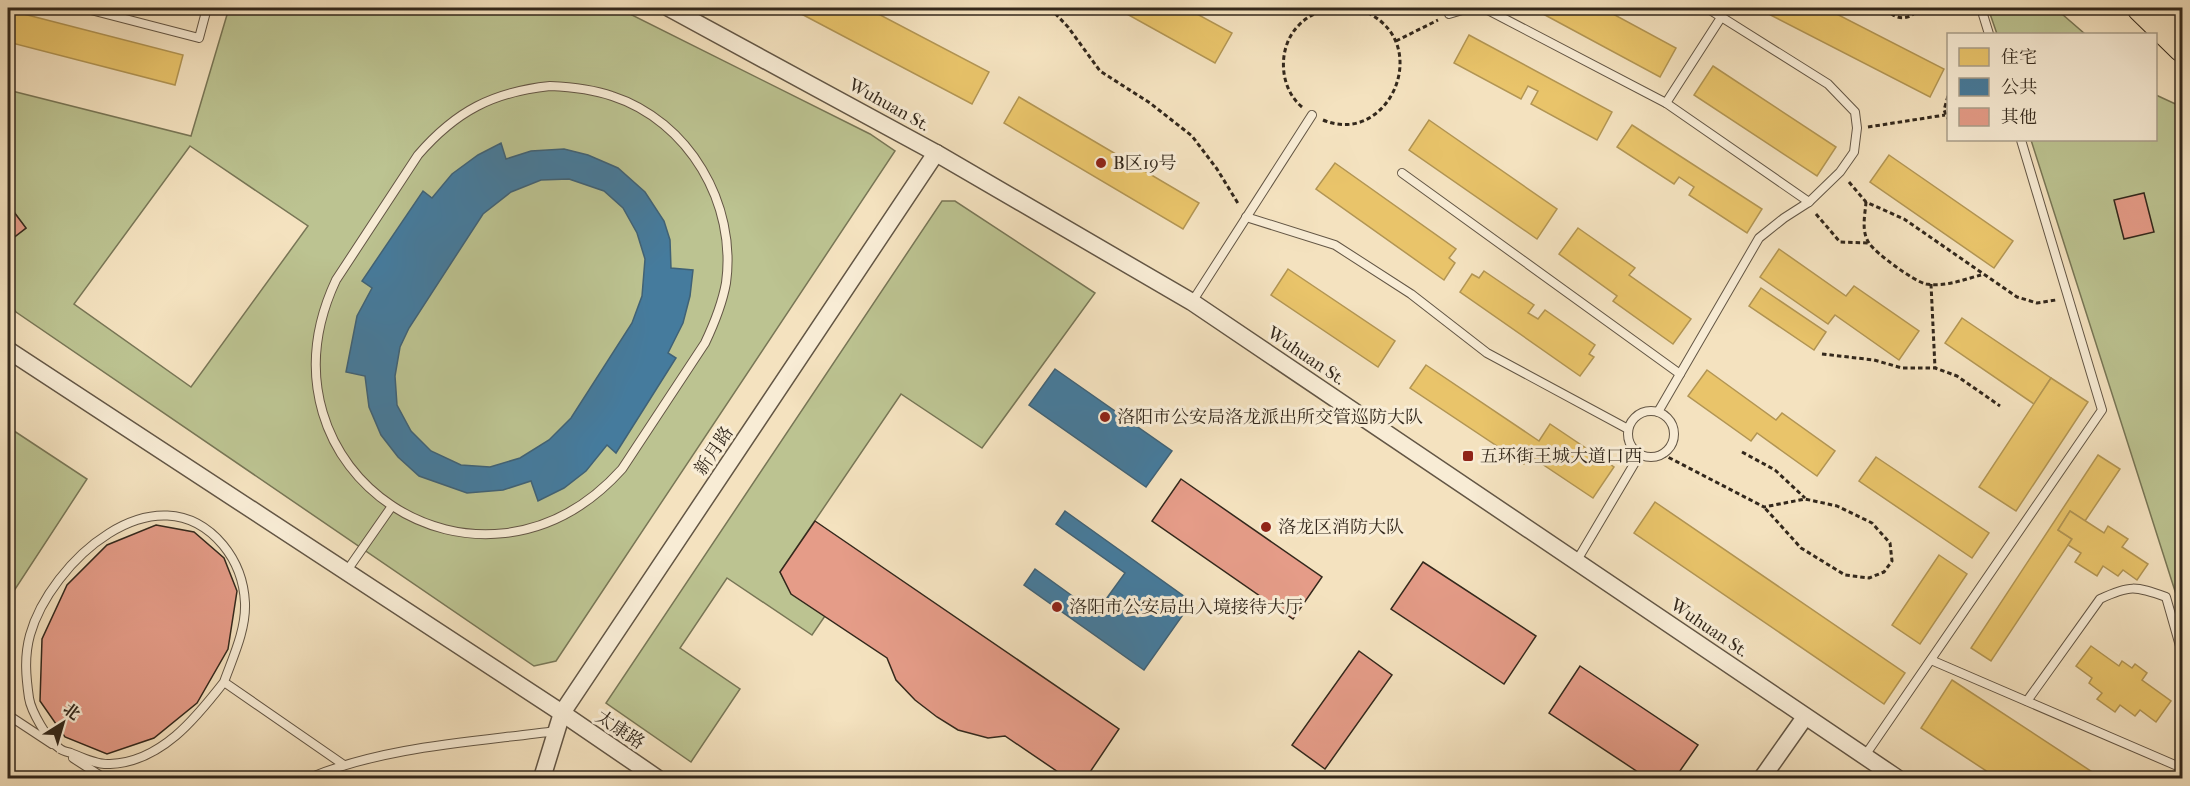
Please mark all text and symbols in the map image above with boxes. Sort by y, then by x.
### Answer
legend [1947,33,2157,141]
text: 住宅 [2001,47,2037,68]
street label: Wuhuan St. [844,74,933,136]
text: 公共 [2001,77,2037,98]
text: 其他 [2001,107,2037,128]
place label: B区19号 [1113,153,1177,174]
marker: B区19号 [1094,156,1108,170]
street label: Wuhuan St. [1262,322,1349,390]
place label: 洛阳市公安局洛龙派出所交管巡防大队 [1117,407,1423,428]
marker: 洛阳市公安局洛龙派出所交管巡防大队 [1098,410,1112,424]
street label: 新月路 [690,423,738,479]
place label: 五环街王城大道口西 [1480,446,1642,467]
marker: 五环街王城大道口西 [1461,449,1475,463]
place label: 洛龙区消防大队 [1278,517,1404,538]
marker: 洛龙区消防大队 [1259,520,1273,534]
street label: Wuhuan St. [1665,594,1752,662]
place label: 洛阳市公安局出入境接待大厅 [1069,597,1303,618]
marker: 洛阳市公安局出入境接待大厅 [1050,600,1064,614]
north arrow [33,693,93,753]
text: 北 [60,699,84,724]
street label: 太康路 [592,706,648,754]

